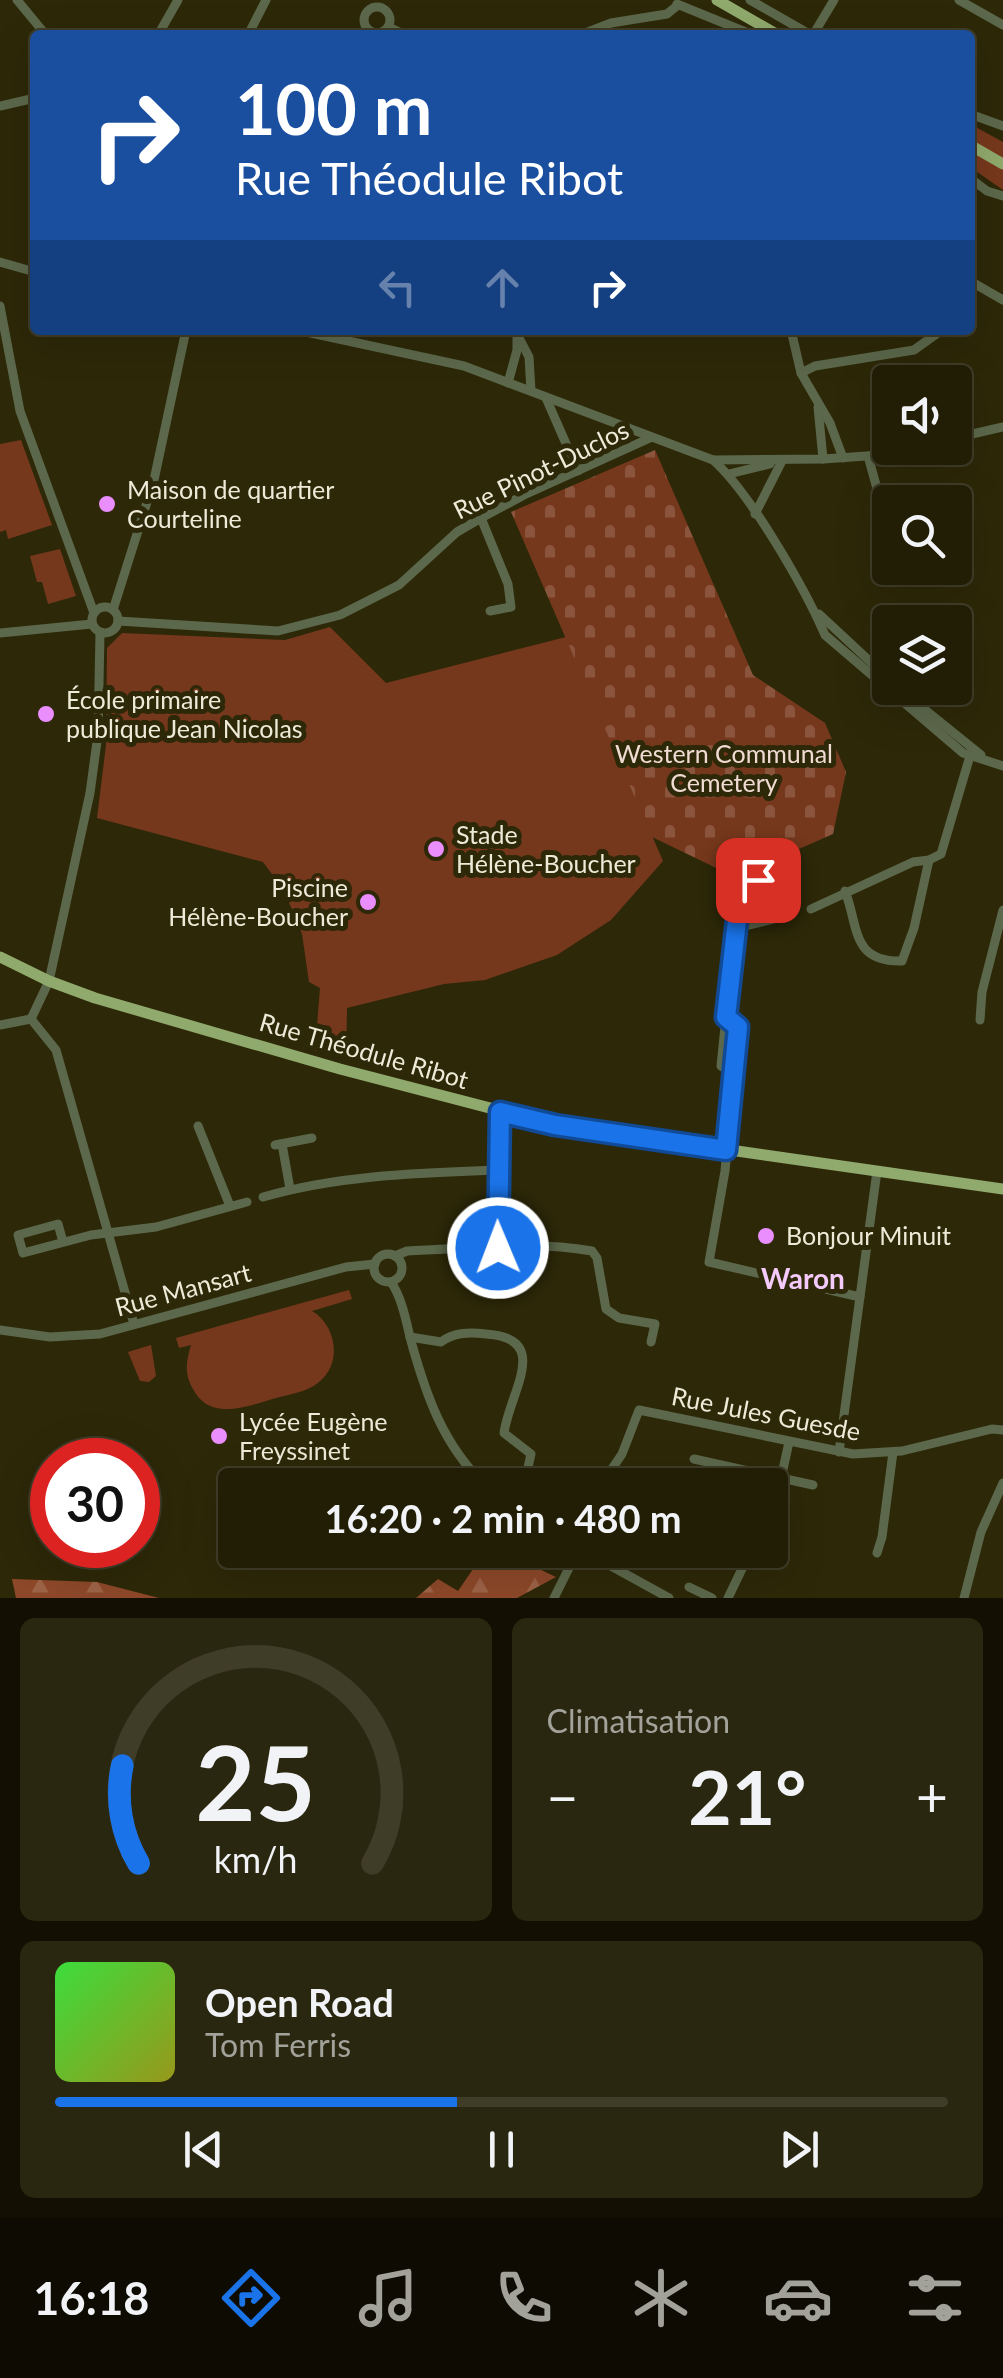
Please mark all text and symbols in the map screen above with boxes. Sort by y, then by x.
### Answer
text: 100 m [235,66,432,150]
icon: right [70,70,200,200]
text: Rue Théodule Ribot [235,151,623,205]
icon: left [370,260,425,315]
icon: ahead [475,260,530,315]
icon: right [580,260,635,315]
map controls [872,365,972,705]
button: sound [872,365,972,465]
street label: Rue Pinot-Duclos [448,414,633,525]
place label: Maison de quartier Courteline [127,474,334,533]
button: search [872,485,972,585]
marker: Maison de quartier Courteline [96,493,118,515]
button: layers [872,605,972,705]
place label: École primaire publique Jean Nicolas [66,684,303,743]
marker: École primaire publique Jean Nicolas [35,703,57,725]
park label: Western Communal Cemetery [615,738,833,797]
place label: Stade Hélène-Boucher [456,819,636,878]
marker: Stade Hélène-Boucher [425,838,447,860]
pin [716,838,801,923]
icon: arrive [731,853,786,908]
place label: Piscine Hélène-Boucher [168,872,348,931]
marker: Piscine Hélène-Boucher [357,891,379,913]
street label: Rue Théodule Ribot [256,1006,472,1094]
position arrow [446,1196,550,1300]
place label: Bonjour Minuit [786,1220,951,1250]
marker: Bonjour Minuit [755,1225,777,1247]
street label: Rue Mansart [112,1257,254,1322]
district label: Waron [761,1261,845,1295]
street label: Rue Jules Guesde [669,1380,863,1446]
place label: Lycée Eugène Freyssinet [239,1406,388,1465]
marker: Lycée Eugène Freyssinet [208,1425,230,1447]
speed limit sign: 30 [30,1438,160,1568]
text: 16:20 · 2 min · 480 m [324,1495,682,1541]
text: Climatisation [547,1701,730,1740]
text: 25 [195,1718,316,1843]
text: 21° [688,1751,806,1841]
text: − [547,1763,578,1829]
text: + [916,1763,948,1829]
text: km/h [214,1838,298,1881]
text: Open Road [205,1979,394,2025]
text: Tom Ferris [205,2025,351,2064]
icon: previous [176,2122,231,2177]
icon: pause [474,2122,529,2177]
icon: next [772,2122,827,2177]
icon: directions [216,2263,286,2333]
icon: music [353,2263,423,2333]
icon: phone [489,2263,559,2333]
icon: climate [626,2263,696,2333]
icon: car [763,2263,833,2333]
icon: filters [900,2263,970,2333]
text: 16:18 [33,2271,149,2325]

